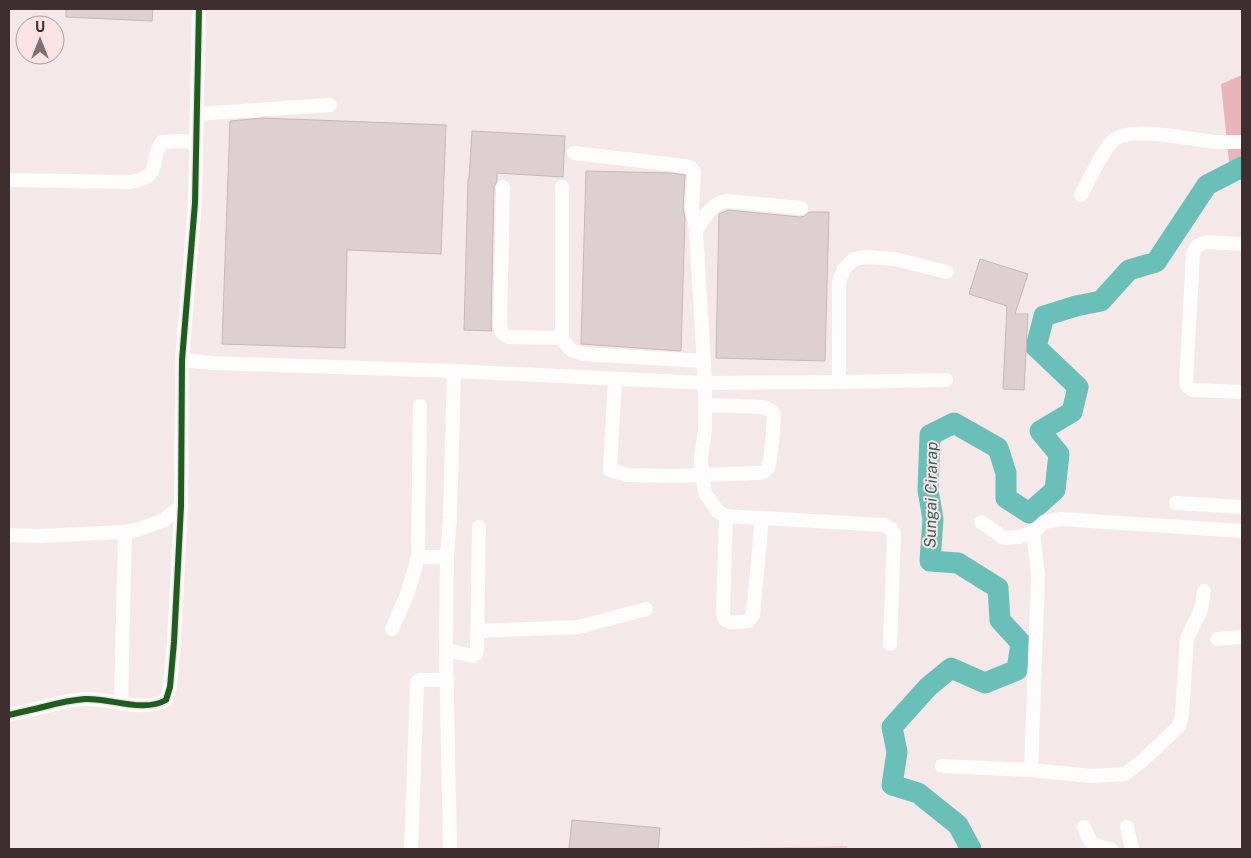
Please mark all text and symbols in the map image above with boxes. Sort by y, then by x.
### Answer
north arrow [15,15,65,65]
text: U [35,19,45,35]
water label: Sungai Cirarap [921,442,941,548]

